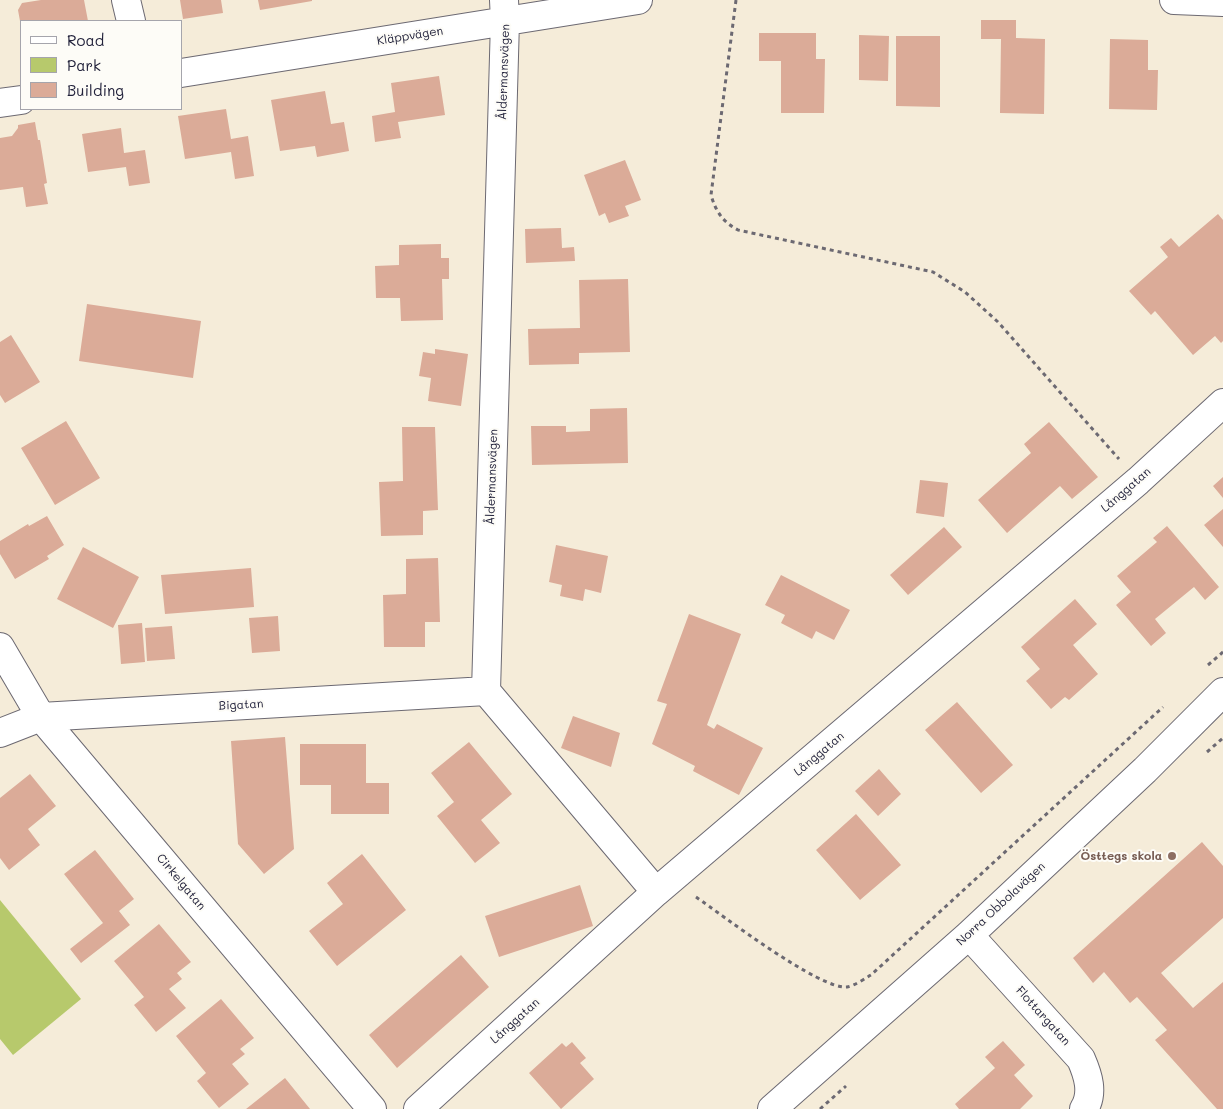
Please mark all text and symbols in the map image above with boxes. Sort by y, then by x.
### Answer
legend [20,20,182,110]
street label: Kläppvägen [376,24,444,48]
street label: Åldermansvägen [495,24,513,120]
text: Road [67,30,104,50]
text: Park [67,55,101,75]
text: Building [67,80,124,100]
street label: Åldermansvägen [483,429,501,525]
street label: Långgatan [1098,464,1154,516]
street label: Bigatan [218,697,264,713]
street label: Långgatan [791,729,847,779]
place label: Östtegs skola [1080,849,1162,863]
marker: Östtegs skola [1166,850,1178,862]
street label: Cirkelgatan [153,851,209,913]
street label: Norra Obbolavägen [954,859,1048,949]
street label: Flottargatan [1013,983,1073,1049]
street label: Långgatan [487,995,543,1047]

